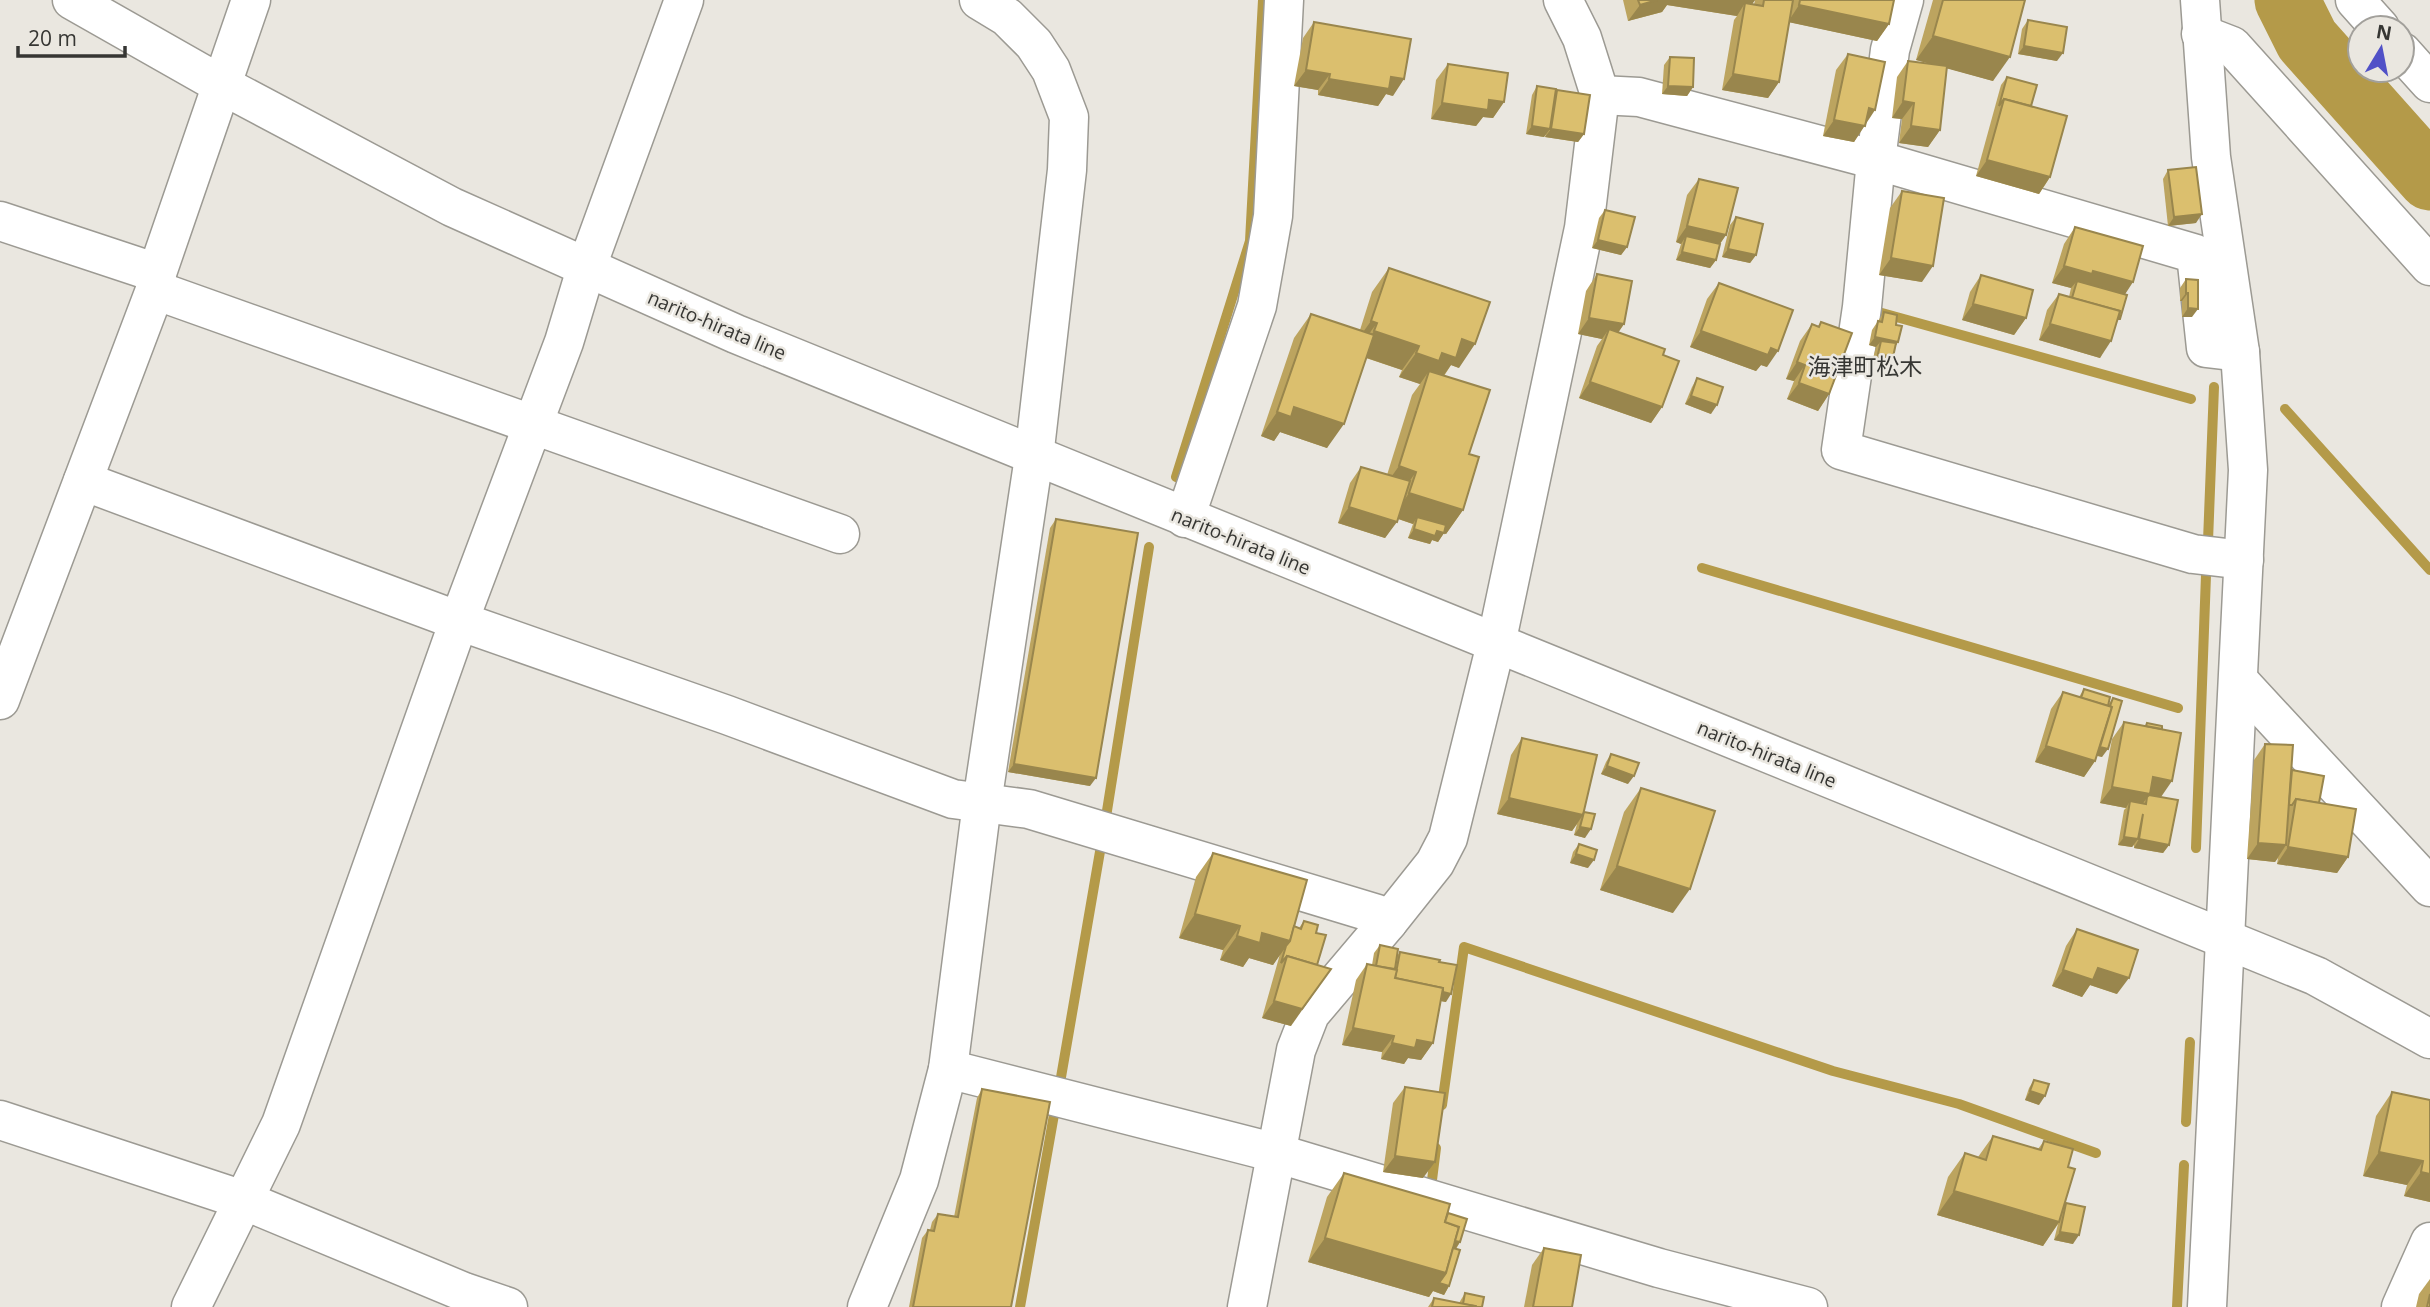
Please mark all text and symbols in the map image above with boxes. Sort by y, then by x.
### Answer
scale bar [18,14,124,58]
north arrow [2346,14,2416,84]
text: N [2374,18,2394,46]
text: 20 m [28,24,77,52]
street label: narito-hirata line [644,284,790,366]
district label: 海津町松木 [1808,350,1923,382]
street label: narito-hirata line [1167,501,1315,581]
street label: narito-hirata line [1693,714,1841,794]

